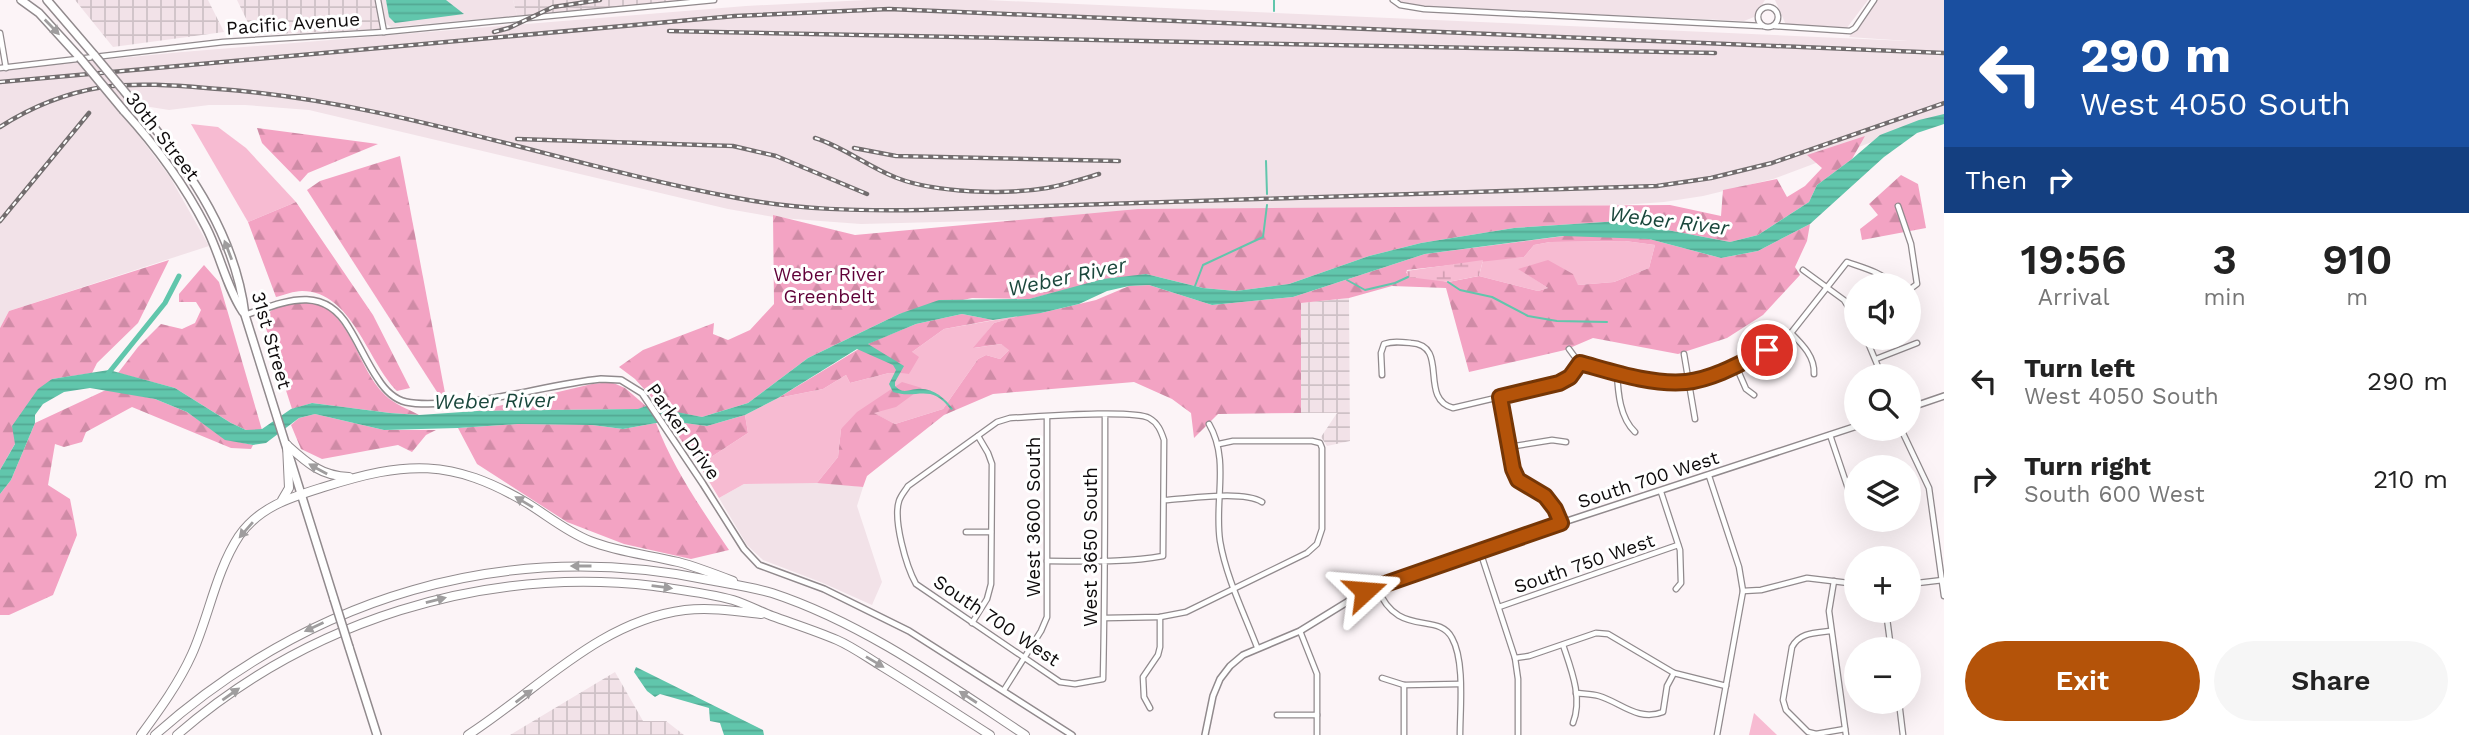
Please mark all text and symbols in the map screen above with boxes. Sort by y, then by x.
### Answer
street label: Pacific Avenue [225,7,361,40]
one-way arrow [44,18,60,35]
text: 290 m [2080,26,2231,84]
icon: left [1965,28,2056,119]
text: West 4050 South [2080,85,2351,123]
street label: 30th Street [121,87,204,185]
icon: right [2041,161,2079,199]
text: Then [1965,165,2027,195]
water label: Weber River [1608,201,1731,240]
text: 19:56 [2021,235,2127,284]
text: 3 [2212,235,2237,284]
text: 910 [2322,235,2392,284]
one-way arrow [222,239,233,260]
water label: Weber River [1005,252,1129,301]
park label: Weber River Greenbelt [773,263,885,308]
map controls [1844,273,1921,714]
button: sound [1844,273,1921,350]
text: Arrival [2038,284,2110,311]
text: min [2203,284,2246,311]
text: m [2346,284,2368,311]
street label: 31st Street [247,289,296,391]
pin [1737,320,1797,380]
icon: arrive [1748,331,1786,369]
text: Turn left [2024,353,2135,383]
icon: left [1965,362,2003,400]
button: search [1844,364,1921,441]
text: 290 m [2367,366,2448,396]
street label: Parker Drive [642,379,725,484]
text: West 4050 South [2024,383,2219,410]
water label: Weber River [434,387,555,414]
street label: West 3600 South [1022,437,1045,597]
street label: South 700 West [1575,446,1722,513]
text: Turn right [2024,451,2151,481]
button: layers [1844,455,1921,532]
icon: right [1965,460,2003,498]
one-way arrow [309,463,328,475]
text: 210 m [2373,464,2448,494]
street label: West 3650 South [1079,467,1102,627]
text: South 600 West [2024,481,2205,508]
one-way arrow [514,495,533,508]
one-way arrow [239,521,254,538]
street label: South 750 West [1511,529,1657,598]
button: + [1844,546,1921,623]
position arrow [1328,554,1402,628]
one-way arrow [570,560,592,572]
street label: South 700 West [929,570,1064,671]
one-way arrow [651,582,673,593]
one-way arrow [426,594,448,605]
one-way arrow [304,622,324,633]
button: − [1844,637,1921,714]
button: Exit [1965,641,2200,721]
button: Share [2214,641,2448,721]
one-way arrow [865,656,884,668]
one-way arrow [222,687,240,701]
one-way arrow [515,689,533,703]
one-way arrow [958,691,978,704]

